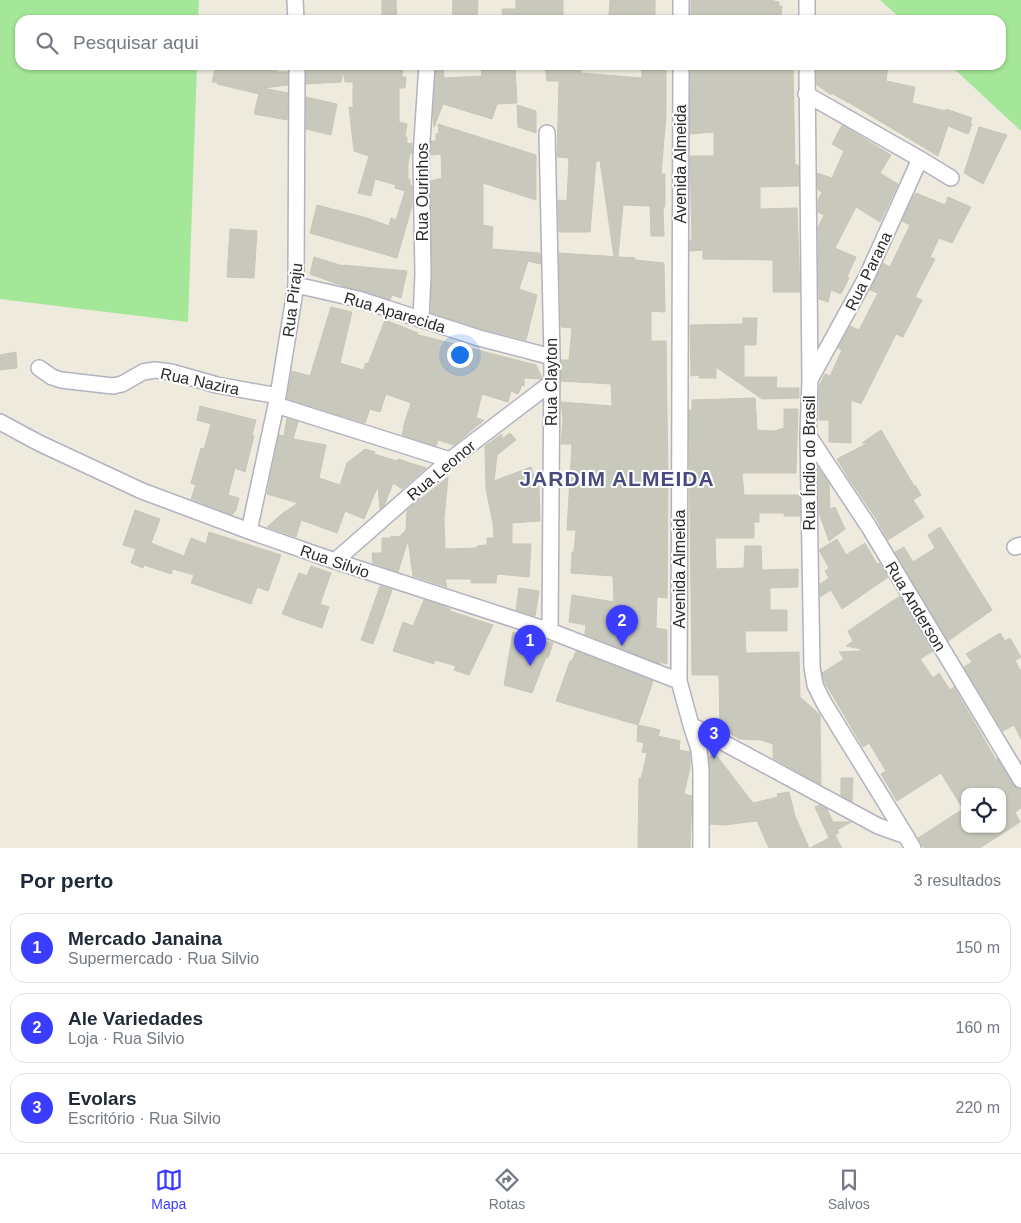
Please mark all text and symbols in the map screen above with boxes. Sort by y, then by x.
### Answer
search box [15,15,1006,70]
icon: search [33,29,61,57]
text: Pesquisar aqui [73,32,199,53]
street label: Avenida Almeida [672,104,689,223]
street label: Rua Ourinhos [414,143,431,241]
street label: Rua Parana [842,229,895,313]
street label: Rua Piraju [280,262,305,338]
street label: Rua Aparecida [342,289,448,336]
street label: Rua Clayton [543,338,560,426]
your location [447,342,473,368]
street label: Rua Nazira [159,365,241,398]
street label: Rua Índio do Brasil [800,395,818,531]
street label: Rua Leonor [404,437,479,504]
district label: JARDIM ALMEIDA [519,467,715,490]
street label: Avenida Almeida [671,509,688,628]
street label: Rua Silvio [298,542,372,581]
street label: Rua Anderson [882,558,949,654]
pin: 2 [606,605,638,646]
pin: 1 [514,625,546,666]
pin: 3 [698,718,730,759]
map controls [961,788,1006,833]
button: locate [961,788,1006,833]
text: Por perto [20,869,113,892]
text: 3 resultados [914,872,1001,889]
text: Mercado Janaina [68,928,222,949]
text: 1 [33,939,41,956]
text: 150 m [956,939,1000,956]
text: Supermercado · Rua Silvio [68,950,259,967]
text: Ale Variedades [68,1008,203,1029]
text: 2 [33,1019,41,1036]
text: 160 m [956,1019,1000,1036]
text: Loja · Rua Silvio [68,1030,185,1047]
text: Evolars [68,1088,137,1109]
text: 3 [33,1099,41,1116]
text: 220 m [956,1099,1000,1116]
text: Escritório · Rua Silvio [68,1110,221,1127]
tab: Mapa [151,1166,186,1212]
tab: Rotas [489,1166,525,1212]
tab: Salvos [828,1166,870,1212]

